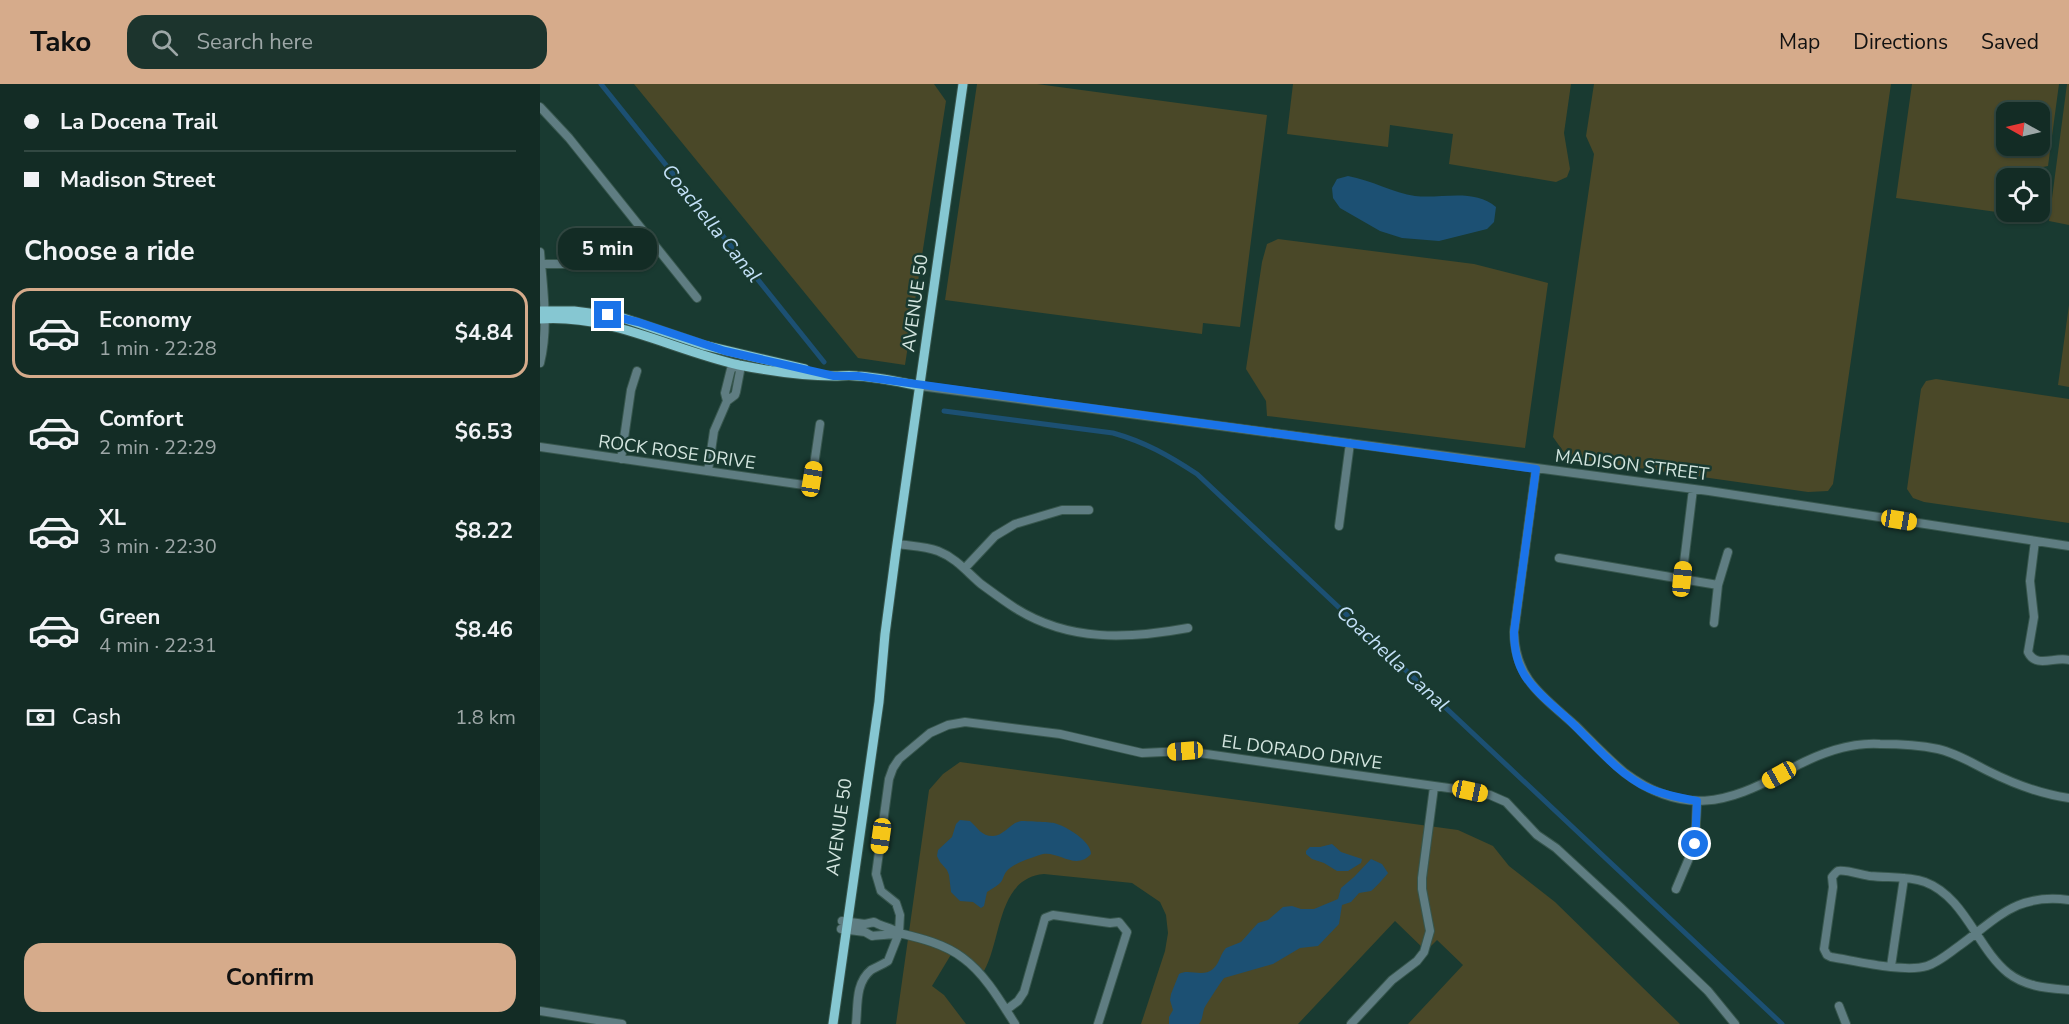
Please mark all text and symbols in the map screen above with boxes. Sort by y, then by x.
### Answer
search box [127,15,547,69]
text: Tako [30,23,91,61]
icon: search [148,26,181,59]
text: Search here [196,27,313,57]
text: Map [1779,28,1820,56]
text: Directions [1853,28,1948,56]
text: Saved [1981,28,2039,56]
north arrow [1996,102,2050,156]
map controls [1996,102,2050,222]
text: La Docena Trail [60,107,218,137]
water label: Coachella Canal [656,159,768,288]
text: Madison Street [60,165,215,195]
button: locate [1996,168,2050,222]
callout: 5 min [559,228,658,270]
text: Choose a ride [24,233,195,270]
text: 5 min [582,235,633,262]
street label: AVENUE 50 [896,253,934,353]
route end [594,301,621,328]
text: Economy [99,305,191,335]
icon: car [27,306,81,360]
text: $4.84 [455,318,513,348]
text: 1 min · 22:28 [99,335,217,362]
text: Comfort [99,404,183,434]
icon: car [27,405,81,459]
text: $6.53 [455,417,513,447]
street label: ROCK ROSE DRIVE [597,429,757,475]
text: 2 min · 22:29 [99,434,217,461]
street label: MADISON STREET [1554,444,1710,486]
car [800,460,824,498]
text: XL [99,503,126,533]
icon: car [27,504,81,558]
car [1880,508,1918,532]
text: $8.22 [455,516,513,546]
text: 3 min · 22:30 [99,533,217,560]
car [1671,560,1693,598]
water label: Coachella Canal [1330,599,1455,718]
text: Green [99,602,160,632]
icon: car [27,603,81,657]
text: $8.46 [455,615,513,645]
text: 4 min · 22:31 [99,632,217,659]
icon: cash [24,701,57,734]
text: Cash [72,702,121,732]
text: 1.8 km [455,704,516,731]
street label: EL DORADO DRIVE [1220,729,1384,775]
car [1166,741,1204,761]
car [1759,758,1799,792]
street label: AVENUE 50 [820,777,858,877]
car [1451,778,1489,804]
car [870,817,892,855]
route start [1681,830,1708,857]
button: Confirm [24,943,516,1012]

